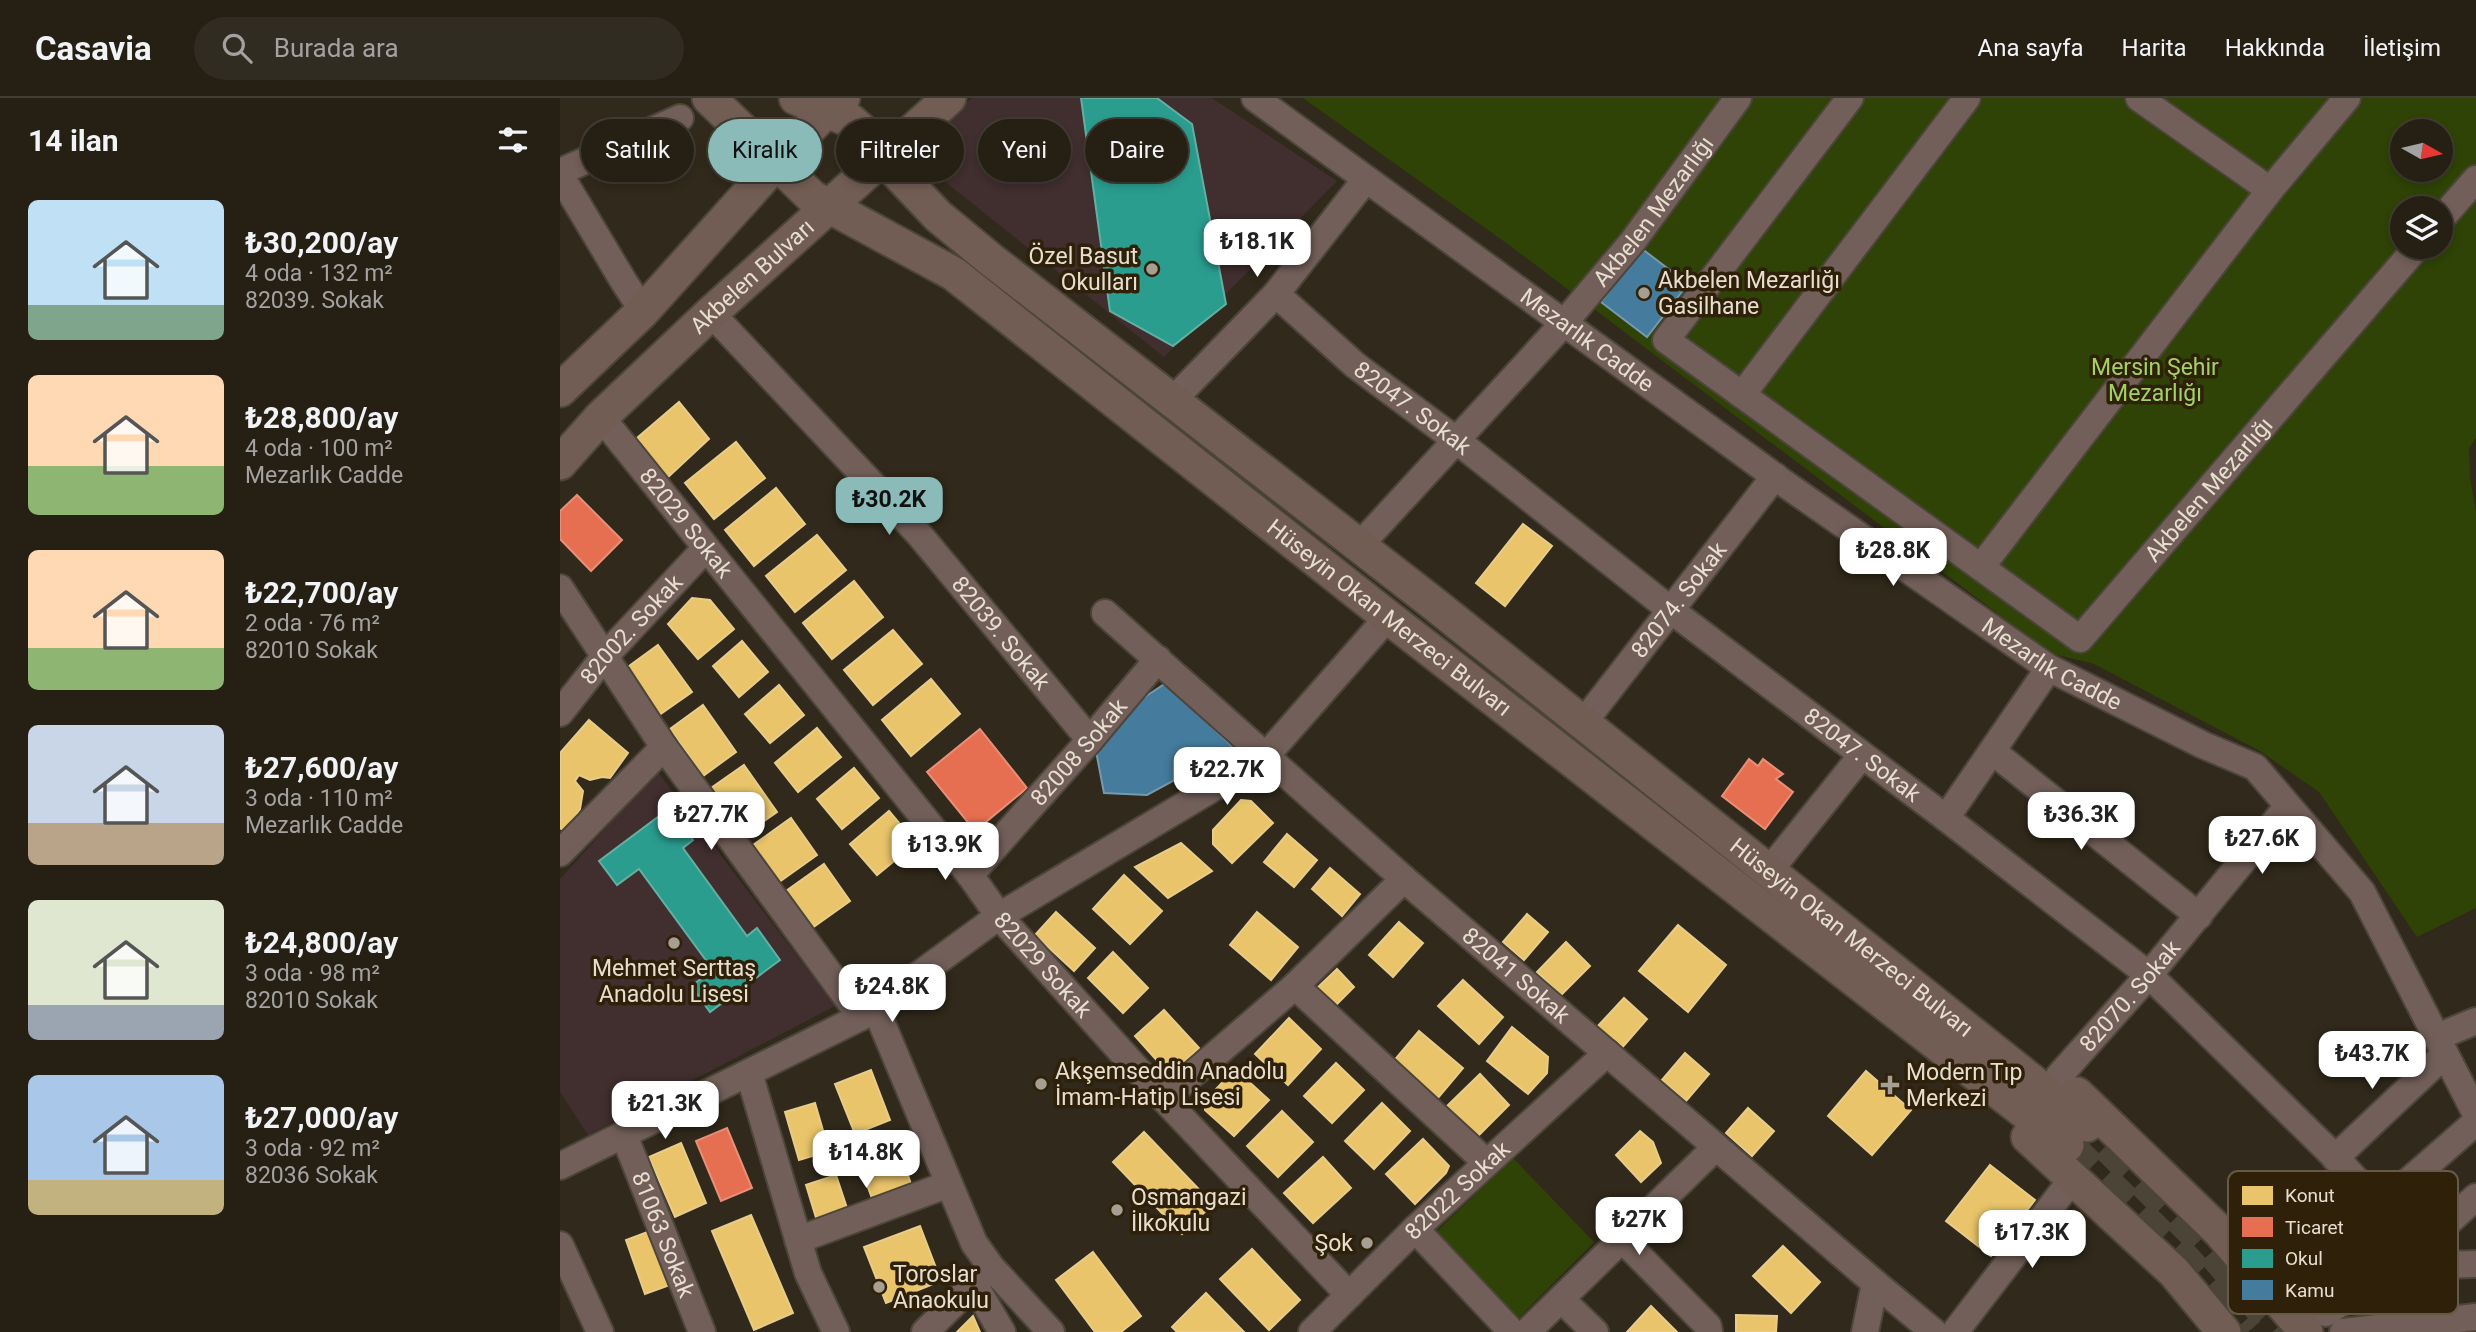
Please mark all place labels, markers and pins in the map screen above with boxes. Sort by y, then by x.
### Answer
pin: ₺18.1K [1200,220,1314,279]
place label: Özel Basut Okulları [1029,242,1138,296]
marker: Özel Basut Okulları [1144,261,1160,277]
place label: Akbelen Mezarlığı Gasilhane [1658,267,1840,320]
marker: Akbelen Mezarlığı Gasilhane [1636,285,1652,301]
pin: ₺30.2K [832,478,946,537]
pin: ₺28.8K [1836,528,1950,588]
pin: ₺22.7K [1170,748,1284,807]
pin: ₺27.7K [654,792,768,852]
pin: ₺36.3K [2024,792,2138,852]
pin: ₺27.6K [2205,816,2319,876]
pin: ₺13.9K [888,822,1002,882]
marker: Mehmet Serttaş Anadolu Lisesi [666,935,682,951]
place label: Mehmet Serttaş Anadolu Lisesi [592,955,756,1008]
pin: ₺24.8K [835,964,949,1024]
pin: ₺43.7K [2315,1032,2429,1091]
place label: Akşemseddin Anadolu İmam-Hatip Lisesi [1055,1058,1284,1111]
place label: Modern Tıp Merkezi [1906,1059,2022,1112]
marker: Modern Tıp Merkezi [1880,1075,1900,1095]
marker: Akşemseddin Anadolu İmam-Hatip Lisesi [1033,1076,1049,1092]
pin: ₺21.3K [608,1082,722,1141]
pin: ₺14.8K [809,1130,923,1190]
place label: Osmangazi İlkokulu [1131,1184,1247,1237]
pin: ₺27K [1598,1198,1680,1257]
marker: Osmangazi İlkokulu [1109,1202,1125,1218]
pin: ₺17.3K [1975,1210,2089,1270]
place label: Şok [1315,1230,1353,1257]
marker: Şok [1359,1235,1375,1251]
place label: Toroslar Anaokulu [893,1261,989,1314]
marker: Toroslar Anaokulu [871,1279,887,1295]

